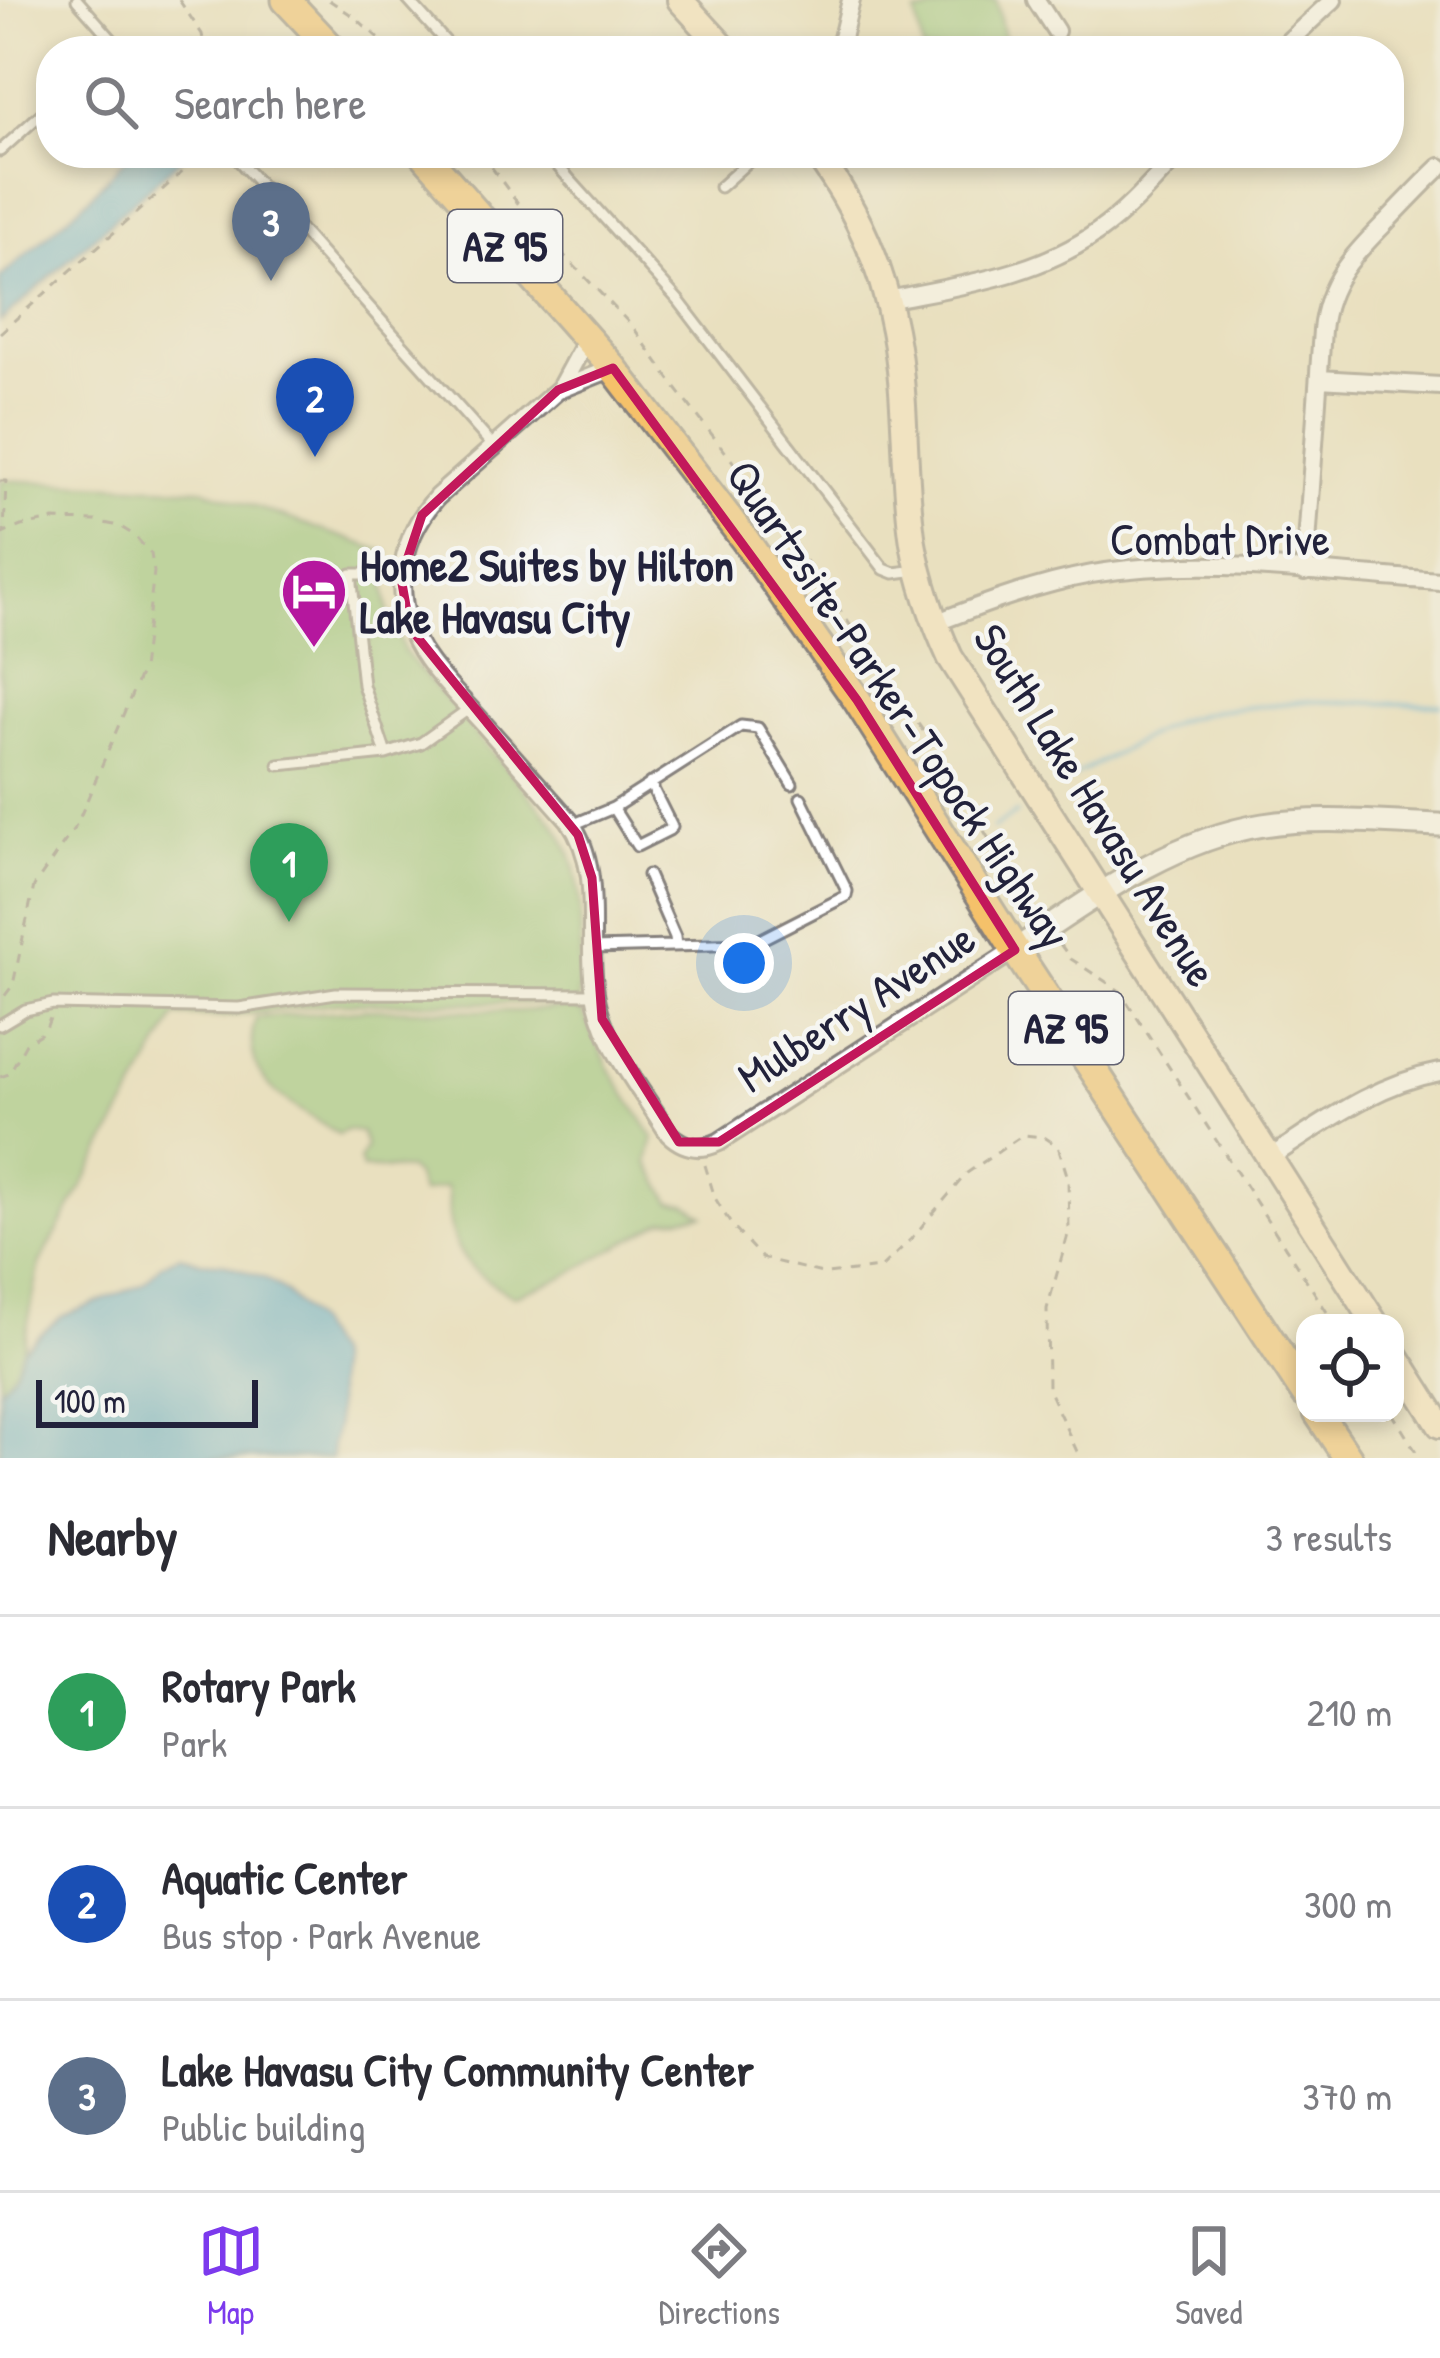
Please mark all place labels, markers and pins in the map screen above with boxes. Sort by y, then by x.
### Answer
pin: 3 [232,182,310,281]
pin: 2 [276,358,354,457]
place label: Home2 Suites by Hilton Lake Havasu City [360,534,734,648]
hotel icon: Home2 Suites by Hilton Lake Havasu City [279,556,349,650]
pin: 1 [250,823,328,922]

